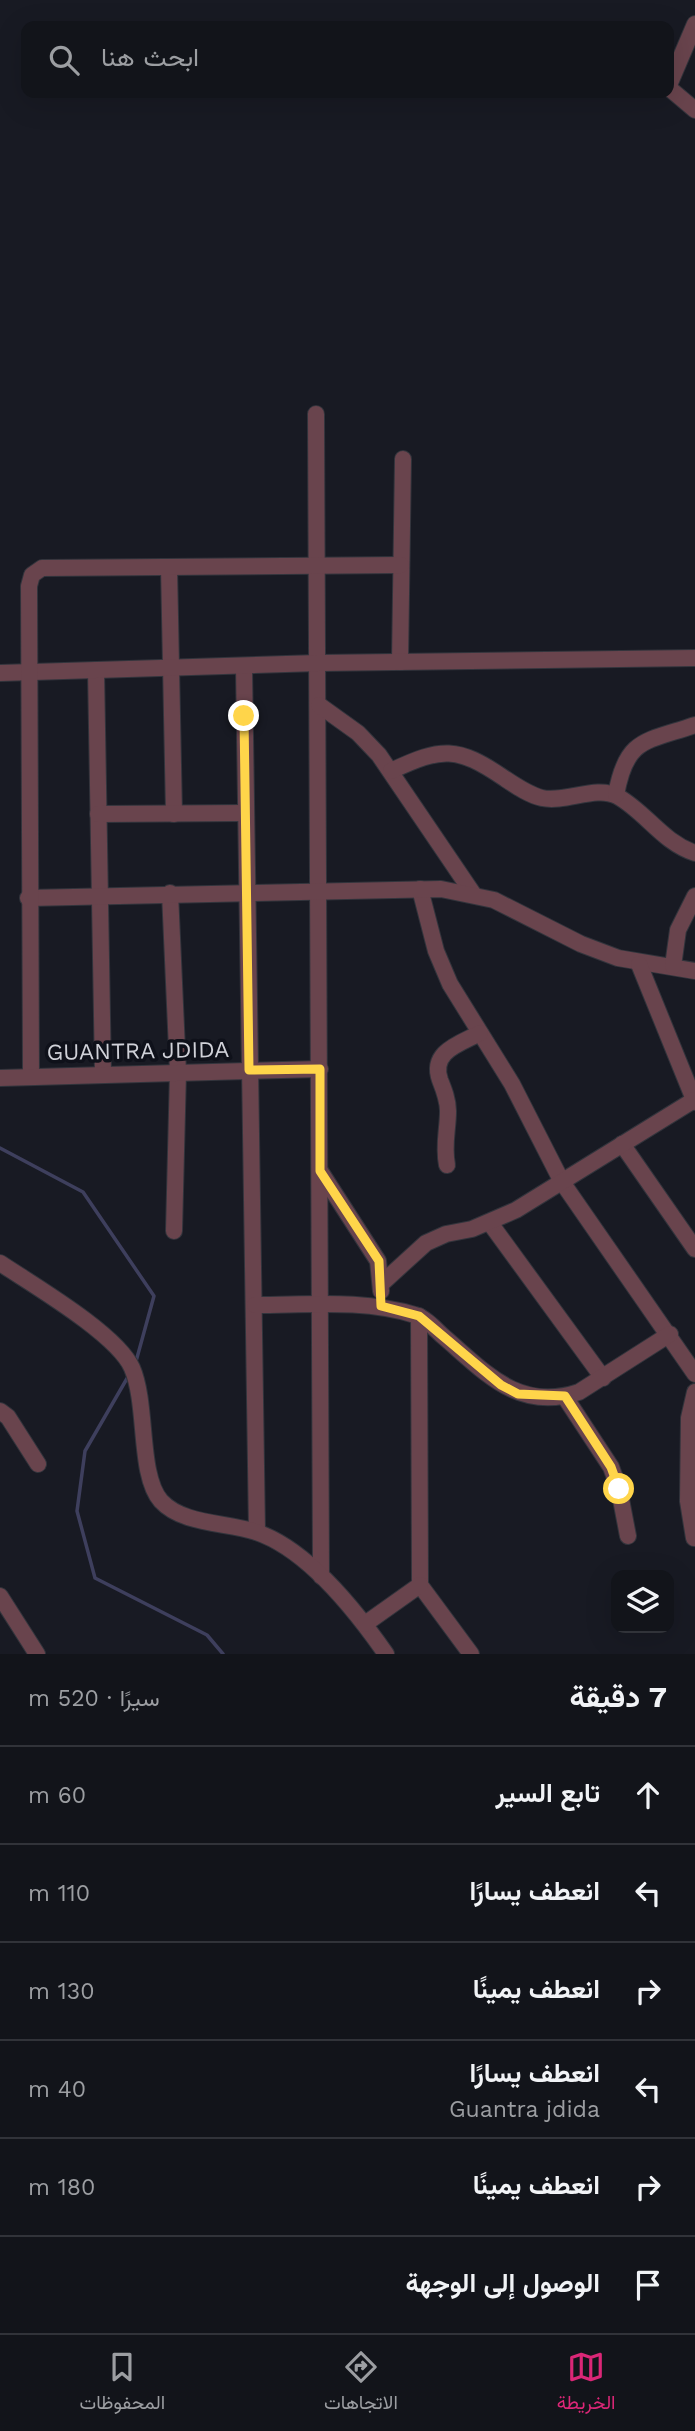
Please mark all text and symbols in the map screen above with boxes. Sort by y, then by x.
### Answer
search box [21,21,674,98]
icon: search [45,41,83,79]
text: ابحث هنا [101,42,199,72]
route end [228,700,259,731]
street label: GUANTRA JDIDA [46,1036,230,1066]
route start [603,1473,634,1504]
map controls [611,1570,674,1633]
button: layers [611,1570,674,1633]
text: 7 دقيقة [569,1679,667,1714]
text: سيرًا · 520 m [28,1685,160,1712]
icon: ahead [629,1776,667,1814]
text: تابع السير [496,1778,600,1808]
text: 60 m [28,1782,86,1809]
icon: left [629,1874,667,1912]
text: انعطف يسارًا [470,1876,600,1906]
text: 110 m [28,1880,90,1907]
icon: right [629,1972,667,2010]
text: انعطف يمينًا [473,1974,600,2004]
text: 130 m [28,1978,94,2005]
text: انعطف يسارًا [470,2058,600,2088]
icon: left [629,2070,667,2108]
text: 40 m [28,2076,86,2103]
text: Guantra jdida [449,2096,600,2123]
icon: right [629,2168,667,2206]
text: انعطف يمينًا [473,2170,600,2200]
text: 180 m [28,2174,95,2201]
icon: arrive [629,2266,667,2304]
text: الوصول إلى الوجهة [405,2268,600,2298]
tab: المحفوظات [80,2348,165,2419]
tab: الاتجاهات [324,2348,398,2419]
tab: الخريطة [557,2348,616,2419]

